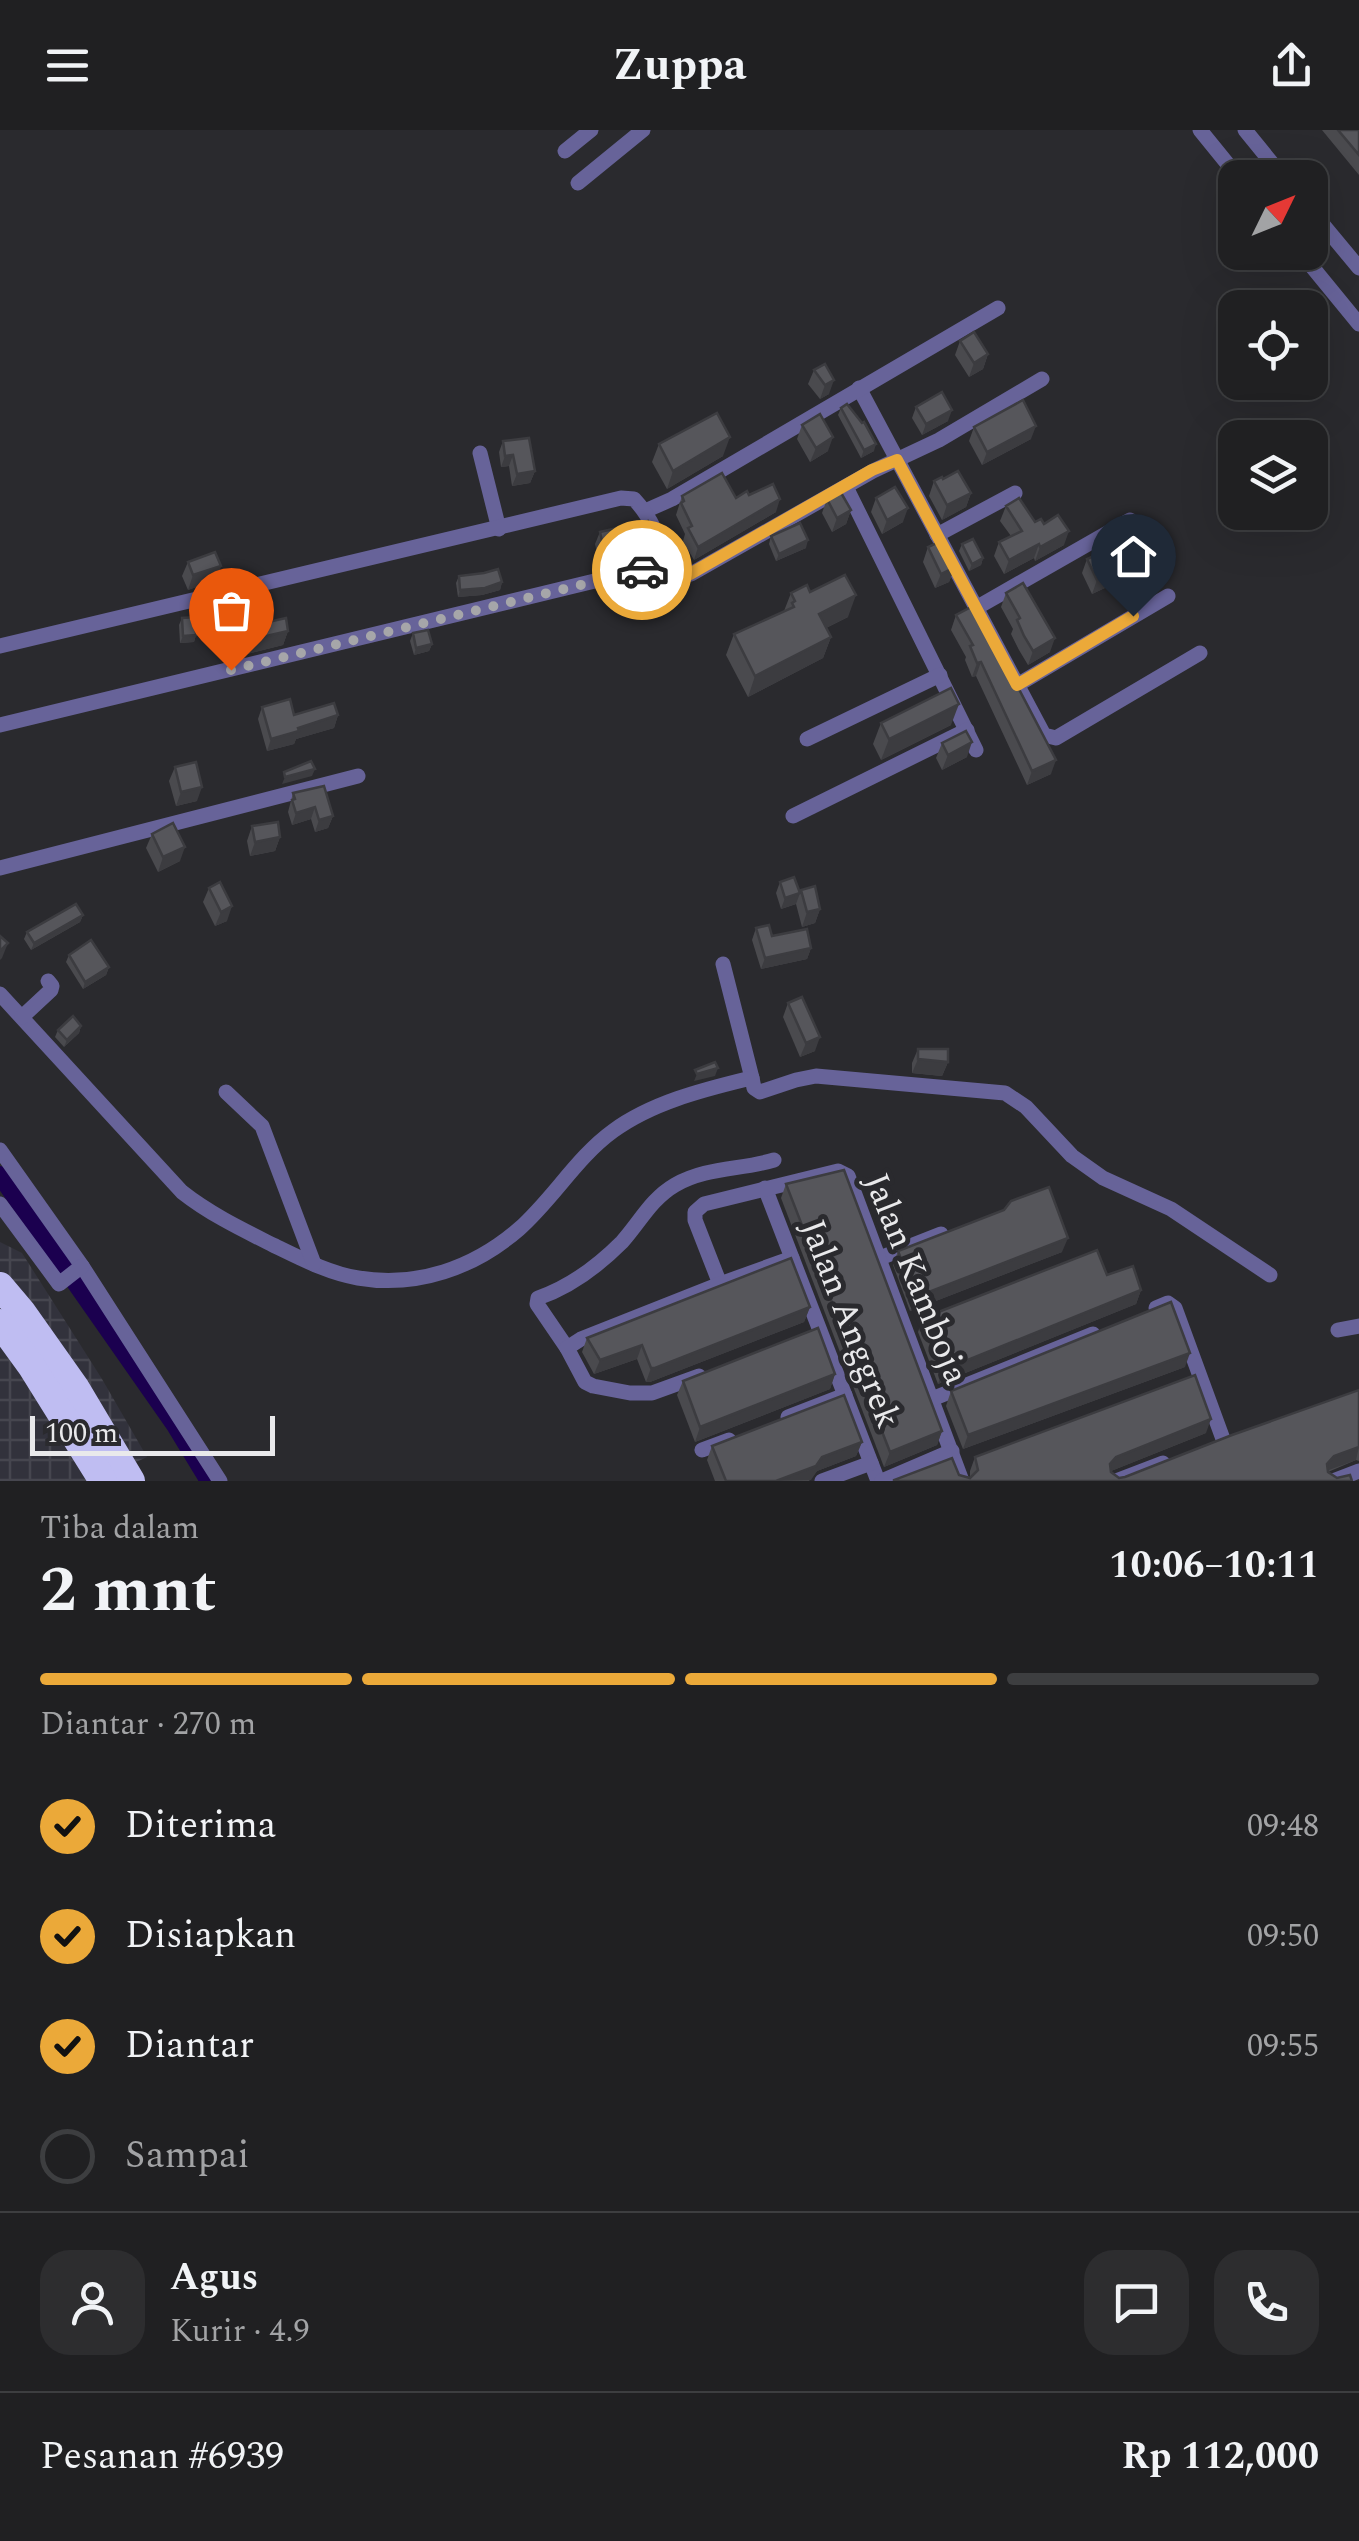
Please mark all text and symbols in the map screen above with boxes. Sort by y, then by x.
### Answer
text: Zuppa [612,31,747,100]
icon: menu [40,38,95,93]
icon: share [1264,38,1319,93]
north arrow [1218,160,1328,270]
map controls [1218,160,1328,530]
button: locate [1218,290,1328,400]
button: layers [1218,420,1328,530]
pin [1091,514,1176,617]
courier [592,520,692,620]
icon: home [1106,529,1161,584]
icon: car [615,543,670,598]
pin [189,568,274,671]
icon: bag [204,583,259,638]
street label: Jalan Kamboja [849,1165,983,1393]
street label: Jalan Anggrek [786,1212,914,1436]
scale bar [30,1411,275,1456]
text: 100 m [45,1412,118,1455]
text: Tiba dalam [40,1504,199,1553]
text: 10:06–10:11 [1109,1537,1319,1595]
text: 2 mnt [40,1541,217,1640]
text: Diantar · 270 m [40,1700,256,1749]
text: Diterima [125,1797,276,1855]
icon: check [40,1799,95,1854]
text: 09:48 [1247,1802,1319,1851]
text: Disiapkan [125,1907,296,1965]
icon: check [40,1909,95,1964]
text: 09:50 [1247,1912,1319,1961]
text: Diantar [125,2017,254,2075]
icon: check [40,2019,95,2074]
text: 09:55 [1247,2022,1319,2071]
text: Sampai [125,2127,249,2185]
text: Agus [170,2249,258,2307]
button: person [40,2250,145,2355]
button: chat [1084,2250,1189,2355]
button: phone [1214,2250,1319,2355]
text: Kurir · 4.9 [170,2307,309,2356]
text: Pesanan #6939 [40,2428,284,2486]
text: Rp 112,000 [1121,2428,1319,2486]

